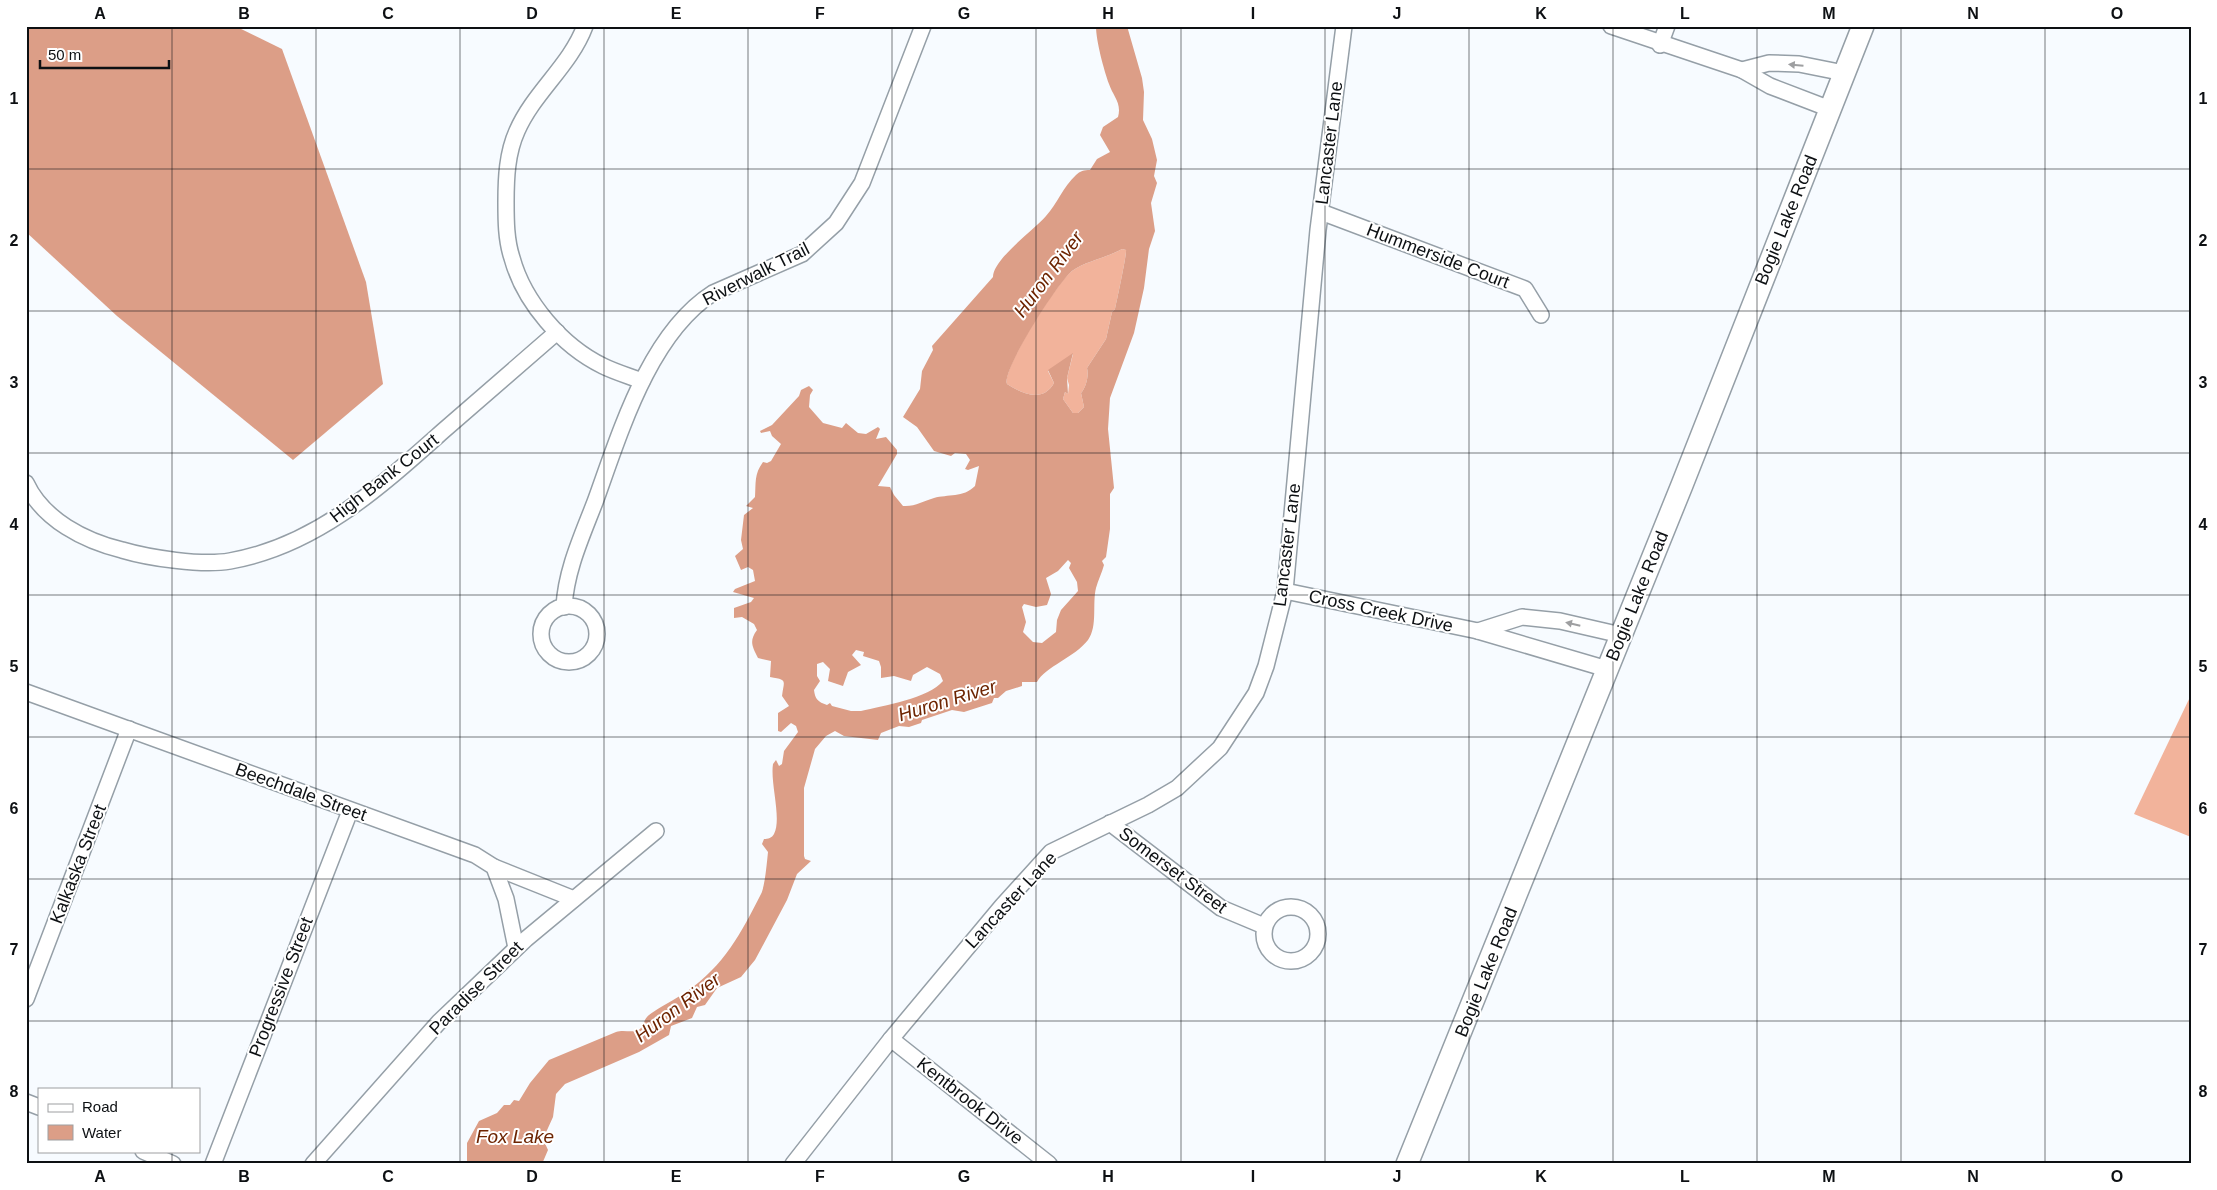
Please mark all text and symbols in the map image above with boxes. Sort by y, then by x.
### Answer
text: A [94,5,106,22]
text: B [238,5,250,22]
text: C [382,5,394,22]
text: D [526,5,538,22]
text: E [671,5,682,22]
text: F [815,5,825,22]
text: G [958,5,970,22]
text: H [1102,5,1114,22]
text: I [1251,5,1255,22]
text: J [1393,5,1401,22]
text: K [1535,5,1547,22]
text: L [1680,5,1690,22]
text: M [1822,5,1836,22]
text: N [1967,5,1979,22]
text: O [2111,5,2123,22]
scale bar [40,38,169,70]
text: 50 m [48,46,81,63]
one-way arrow [1788,61,1804,69]
street label: Lancaster Lane [1312,80,1346,206]
text: 1 [10,90,19,107]
text: 1 [2199,90,2208,107]
street label: Bogie Lake Road [1751,152,1821,288]
street label: Hummerside Court [1364,220,1512,292]
water label: Huron River [1010,227,1088,321]
text: 2 [10,232,19,249]
text: 2 [2199,232,2208,249]
street label: Riverwalk Trail [699,239,813,309]
text: 3 [10,374,19,391]
text: 3 [2199,374,2208,391]
street label: High Bank Court [326,429,442,527]
street label: Lancaster Lane [1270,482,1304,608]
text: 4 [10,516,19,533]
text: 4 [2199,516,2208,533]
street label: Bogie Lake Road [1602,528,1672,664]
street label: Cross Creek Drive [1307,586,1455,636]
one-way arrow [1566,620,1581,628]
text: 5 [10,658,19,675]
text: 5 [2199,658,2208,675]
water label: Huron River [896,675,999,725]
street label: Beechdale Street [233,759,369,825]
text: 6 [10,800,19,817]
text: 6 [2199,800,2208,817]
street label: Kalkaska Street [46,802,110,926]
street label: Somerset Street [1115,823,1231,917]
street label: Lancaster Lane [961,848,1061,952]
street label: Bogie Lake Road [1451,904,1521,1040]
street label: Progressive Street [245,914,317,1060]
street label: Paradise Street [425,937,527,1039]
text: 7 [10,941,19,958]
text: 7 [2199,941,2208,958]
water label: Huron River [631,968,725,1046]
street label: Kentbrook Drive [913,1053,1027,1149]
text: 8 [10,1083,19,1100]
text: 8 [2199,1083,2208,1100]
legend [38,1088,200,1152]
text: Road [82,1098,118,1115]
text: Water [82,1124,121,1141]
water label: Fox Lake [476,1126,554,1147]
text: A [94,1168,106,1185]
text: B [238,1168,250,1185]
text: C [382,1168,394,1185]
text: D [526,1168,538,1185]
text: E [671,1168,682,1185]
text: F [815,1168,825,1185]
text: G [958,1168,970,1185]
text: H [1102,1168,1114,1185]
text: I [1251,1168,1255,1185]
text: J [1393,1168,1401,1185]
text: K [1535,1168,1547,1185]
text: L [1680,1168,1690,1185]
text: M [1822,1168,1836,1185]
text: N [1967,1168,1979,1185]
text: O [2111,1168,2123,1185]

